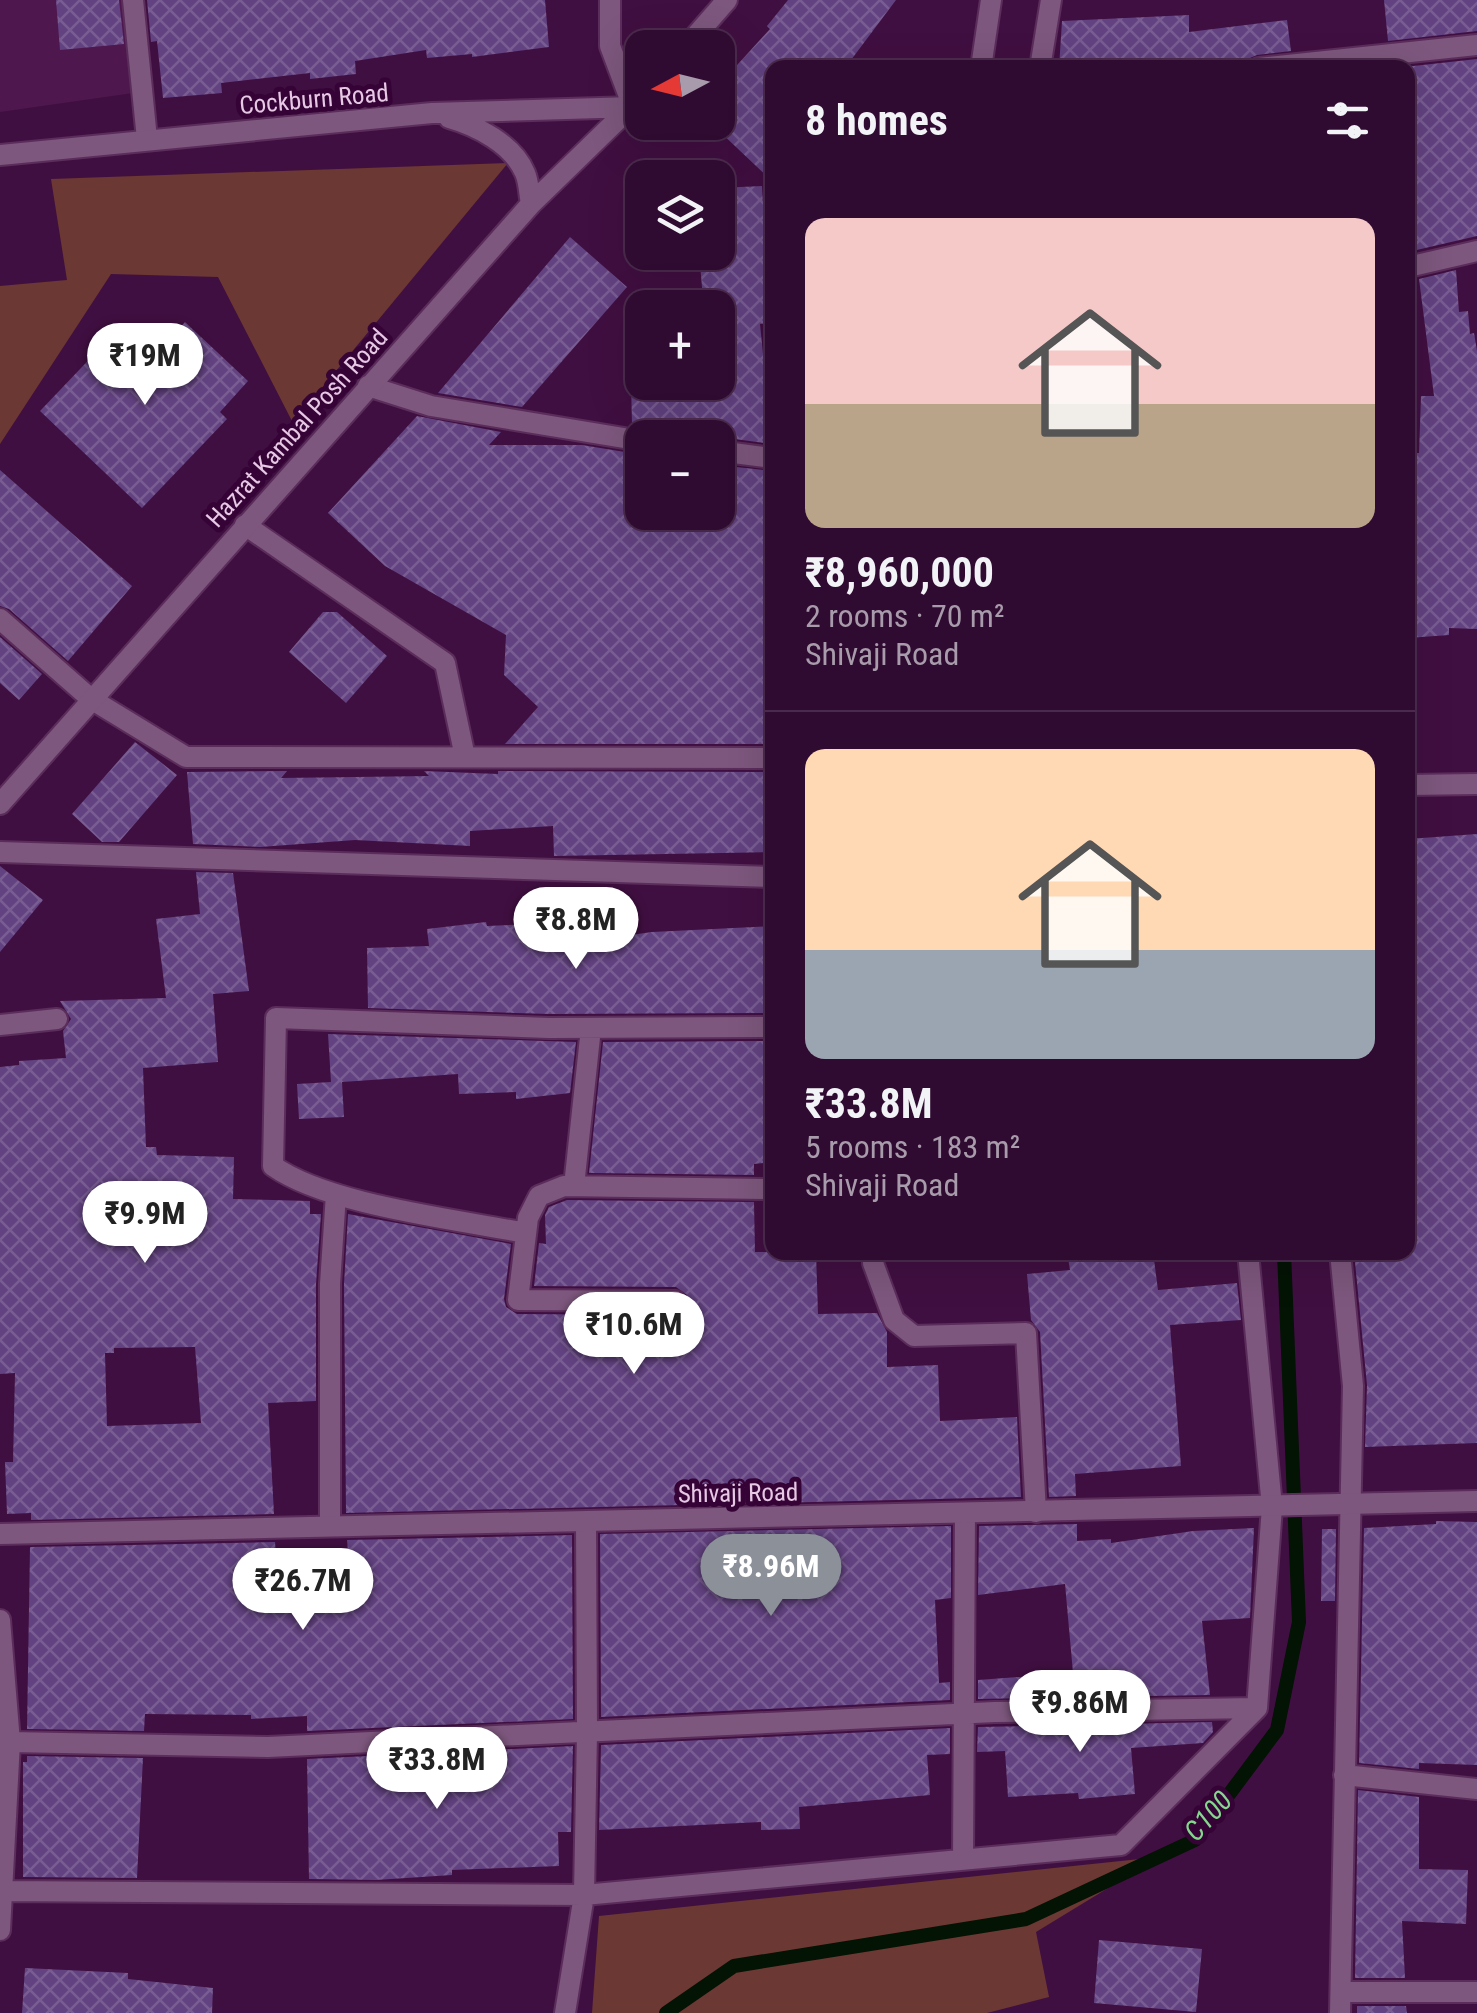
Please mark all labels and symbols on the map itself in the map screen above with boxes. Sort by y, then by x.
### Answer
north arrow [625,30,735,140]
street label: Cockburn Road [238,78,390,120]
pin: ₹19M [86,323,204,408]
street label: Hazrat Kambal Posh Road [200,323,394,533]
pin: ₹8.8M [506,887,646,972]
pin: ₹9.9M [75,1181,215,1266]
pin: ₹10.6M [553,1292,715,1377]
street label: Shivaji Road [677,1477,799,1509]
pin: ₹8.96M [690,1534,852,1619]
pin: ₹26.7M [222,1548,384,1633]
pin: ₹9.86M [999,1670,1161,1755]
pin: ₹33.8M [356,1727,518,1812]
water label: C100 [1177,1784,1239,1848]

